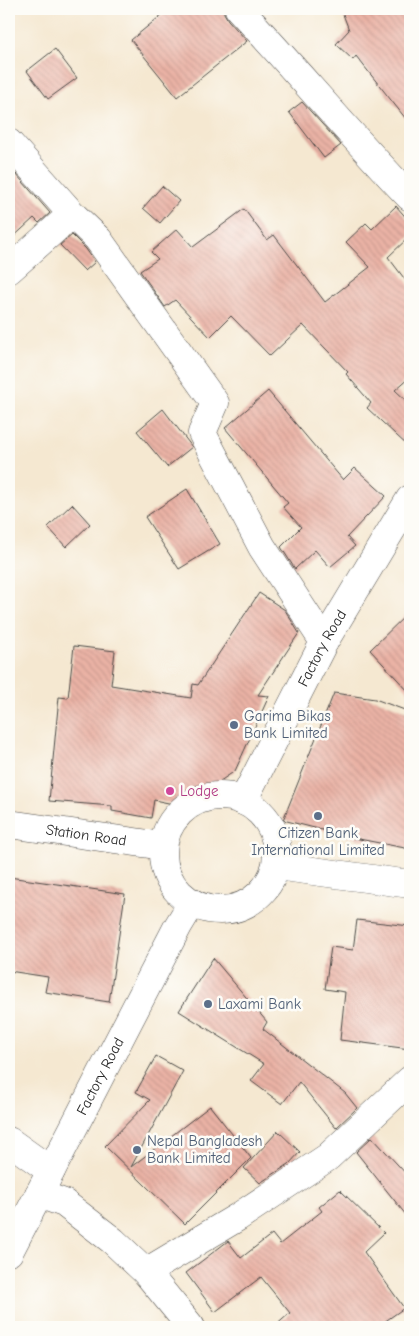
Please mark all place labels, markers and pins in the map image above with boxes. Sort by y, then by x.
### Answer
place label: Garima Bikas Bank Limited [244,707,331,742]
marker: Garima Bikas Bank Limited [228,719,240,731]
place label: Lodge [180,782,219,800]
marker: Lodge [164,785,176,797]
marker: Citizen Bank International Limited [312,810,324,822]
place label: Citizen Bank International Limited [251,824,385,859]
place label: Laxami Bank [218,995,302,1013]
marker: Laxami Bank [202,998,214,1010]
place label: Nepal Bangladesh Bank Limited [147,1132,262,1167]
marker: Nepal Bangladesh Bank Limited [131,1144,143,1156]

